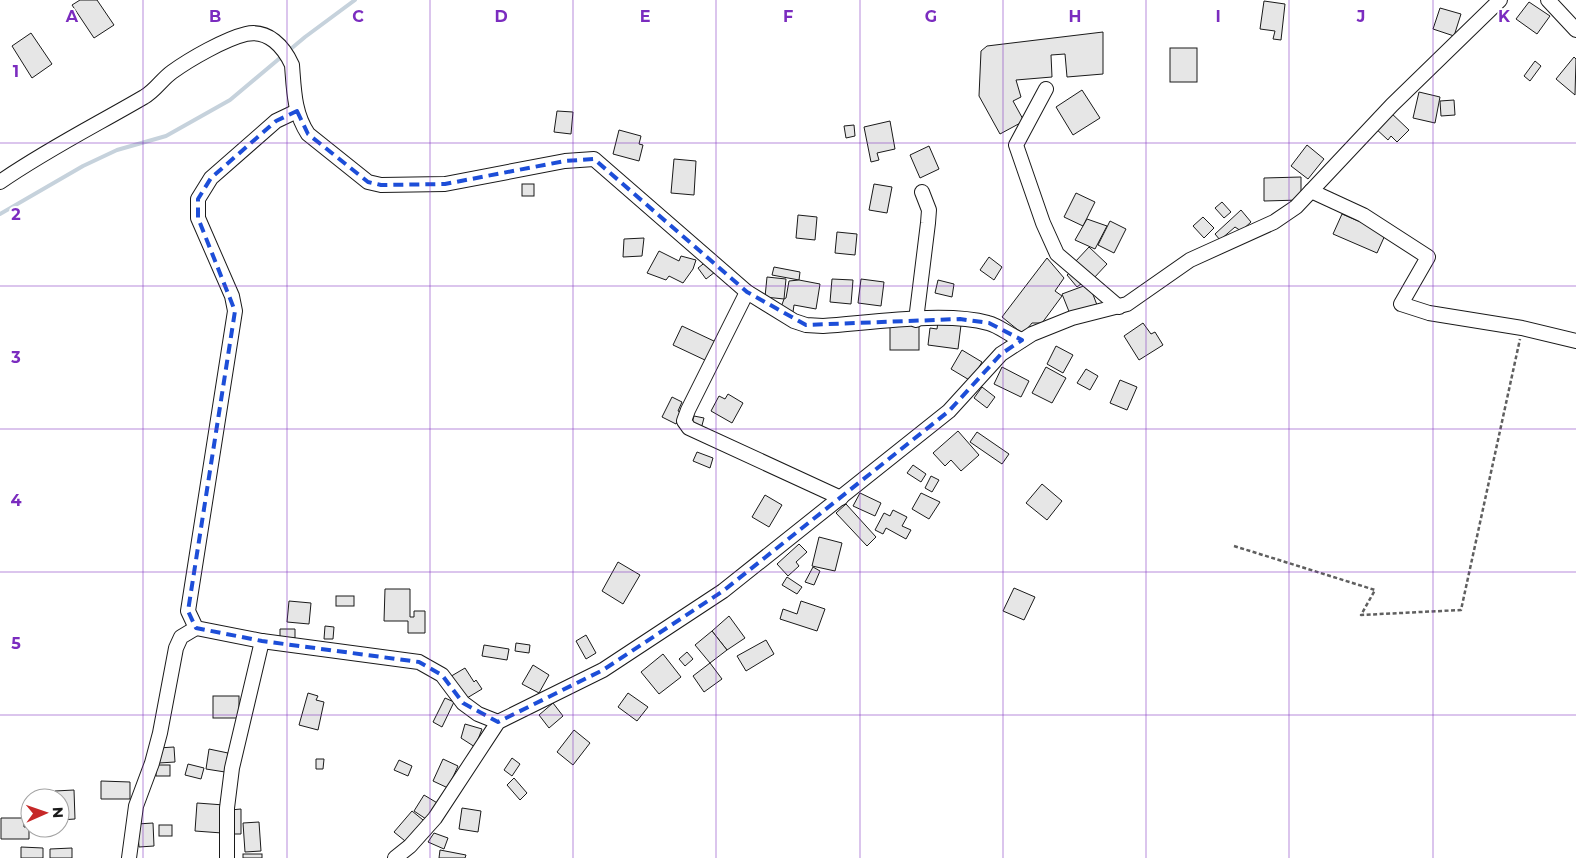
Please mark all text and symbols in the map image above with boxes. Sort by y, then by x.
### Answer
text: A [65,7,79,26]
text: B [209,7,221,26]
text: C [352,7,364,26]
text: D [494,7,508,26]
text: E [640,7,650,26]
text: F [783,7,793,26]
text: G [925,7,937,26]
text: H [1069,7,1081,26]
text: I [1215,7,1221,26]
text: J [1356,7,1365,26]
text: K [1498,7,1511,26]
text: 1 [13,62,19,81]
text: 2 [11,205,21,224]
text: 3 [10,348,21,367]
text: 4 [10,491,22,510]
text: 5 [11,634,21,653]
north arrow [20,788,70,838]
text: N [49,807,67,819]

